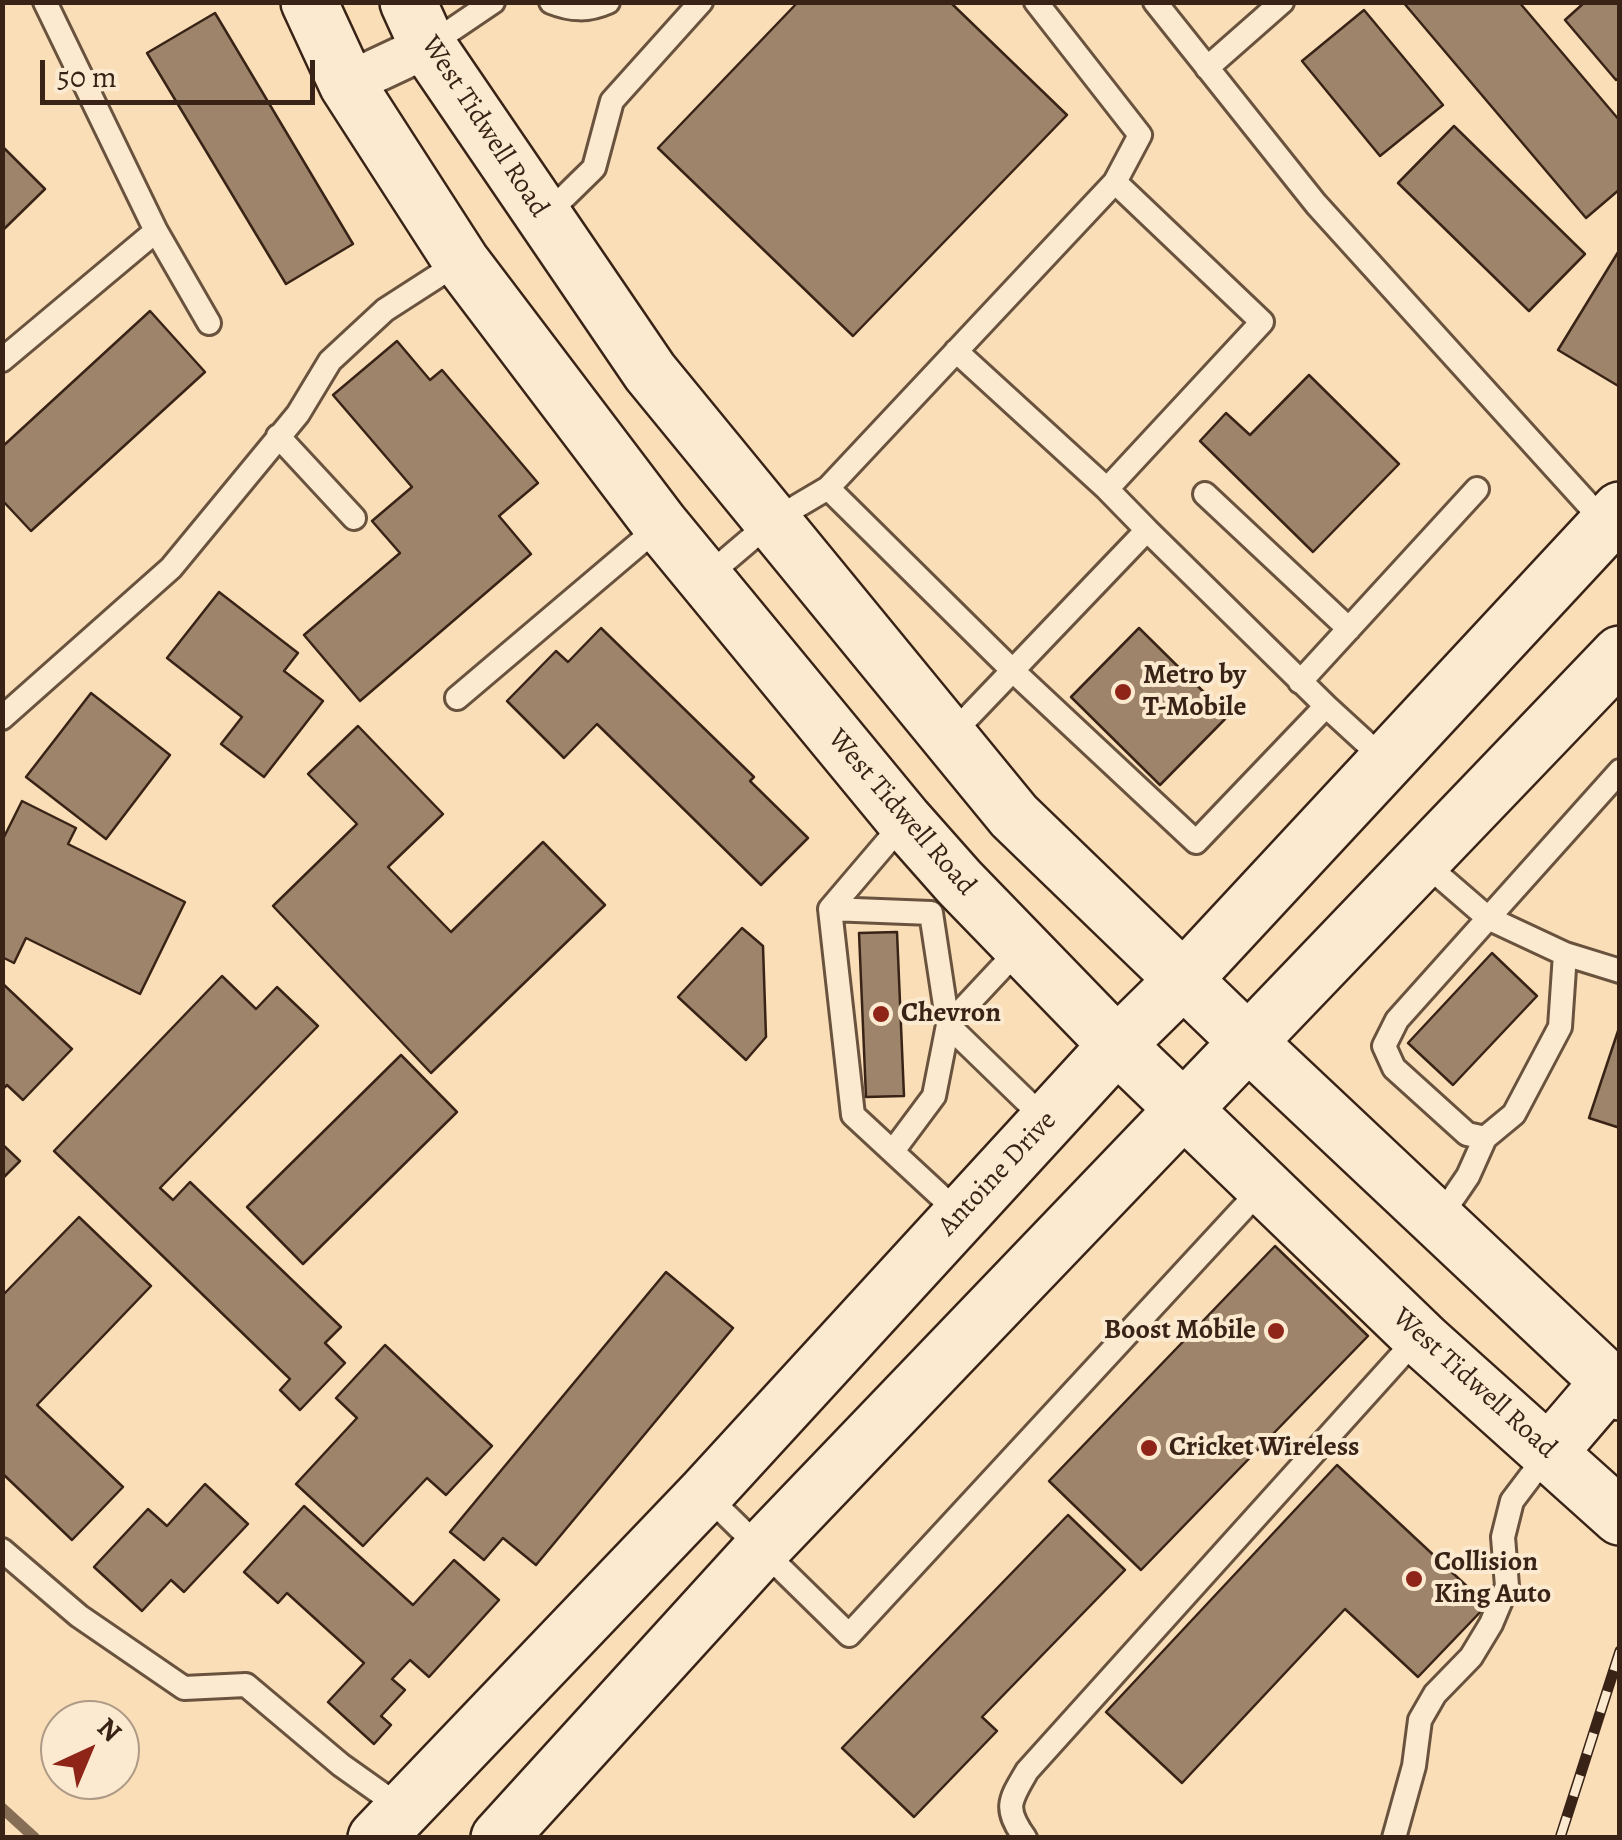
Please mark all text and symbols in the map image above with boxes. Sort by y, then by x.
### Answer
street label: West Tidwell Road [413,30,555,224]
scale bar [45,40,320,102]
text: 50 m [57,57,117,97]
place label: Metro by T-Mobile [1143,659,1246,725]
marker: Metro by T-Mobile [1112,681,1134,703]
street label: West Tidwell Road [820,723,982,903]
place label: Chevron [901,997,1001,1031]
marker: Chevron [870,1003,892,1025]
street label: Antoine Drive [932,1105,1064,1243]
street label: West Tidwell Road [1385,1301,1563,1467]
place label: Boost Mobile [1104,1314,1256,1348]
marker: Boost Mobile [1265,1320,1287,1342]
place label: Cricket Wireless [1169,1431,1359,1465]
marker: Cricket Wireless [1138,1437,1160,1459]
place label: Collision King Auto [1434,1546,1551,1612]
marker: Collision King Auto [1403,1568,1425,1590]
north arrow [40,1700,140,1800]
text: N [89,1709,130,1751]

